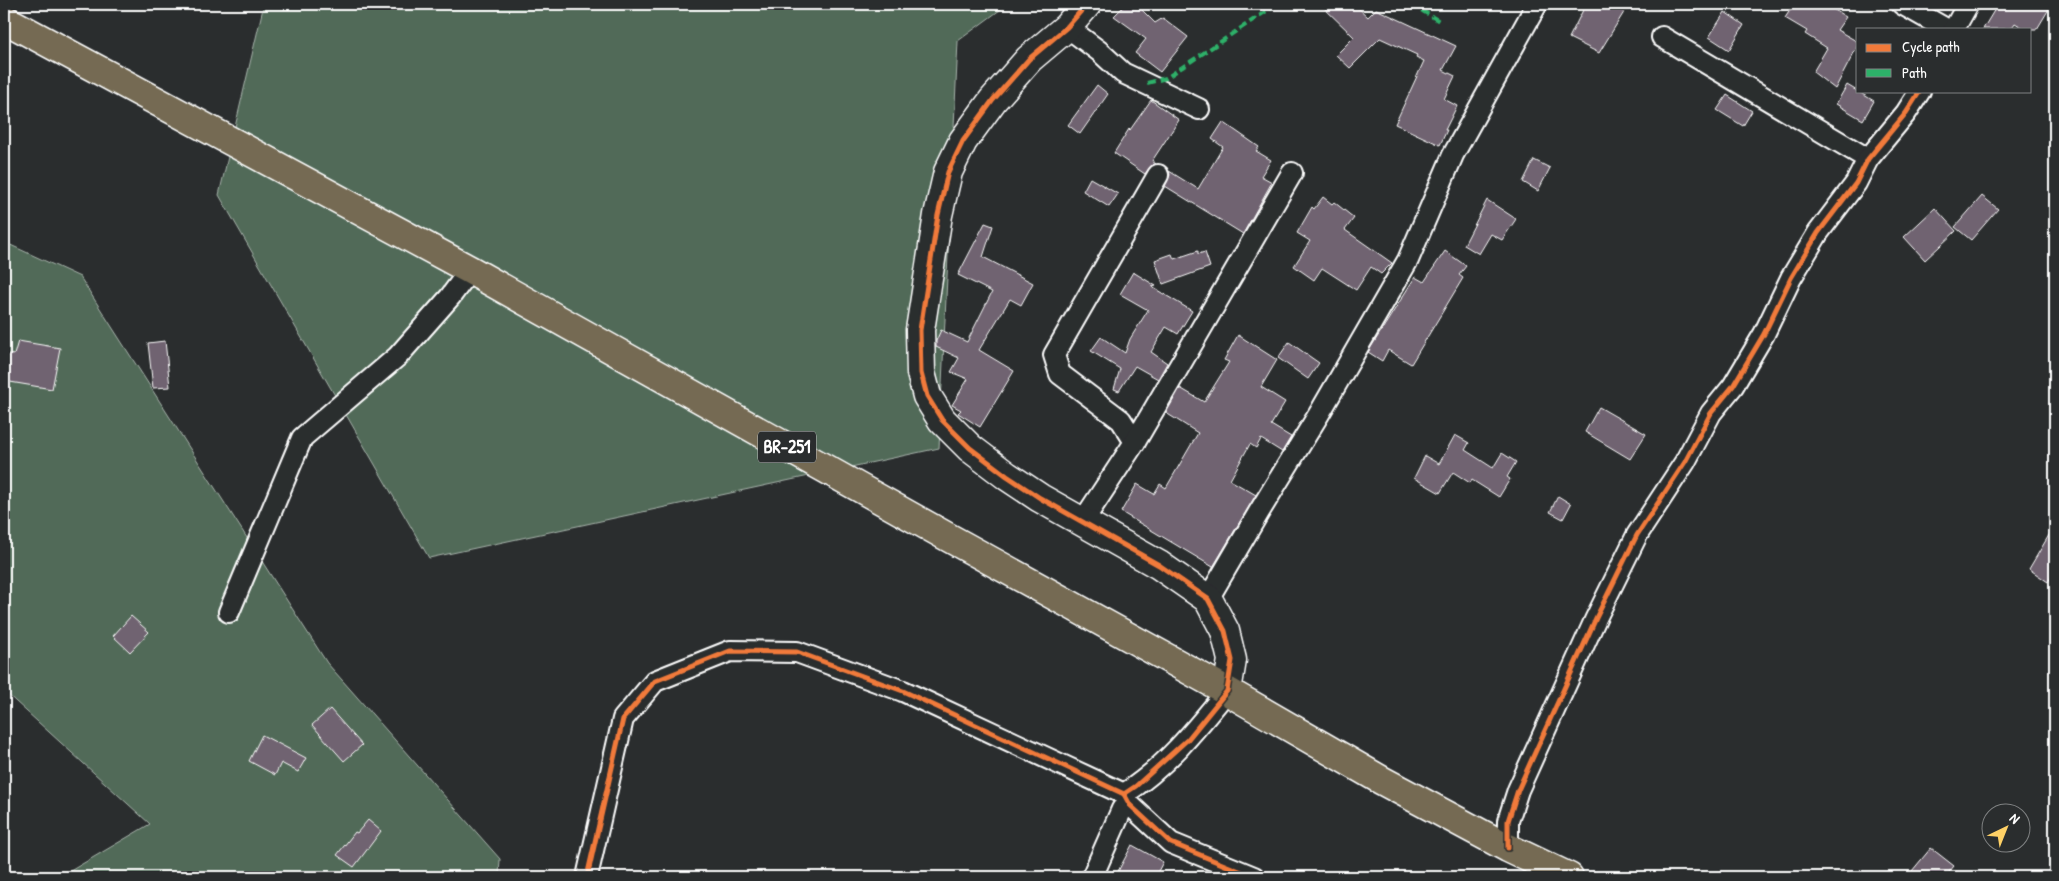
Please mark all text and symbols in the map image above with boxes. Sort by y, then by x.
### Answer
legend [1856,28,2032,92]
text: Cycle path [1902,36,1960,57]
text: Path [1902,62,1927,83]
road number: BR-251 [758,432,816,462]
north arrow [1982,804,2032,854]
text: N [2006,809,2025,828]

